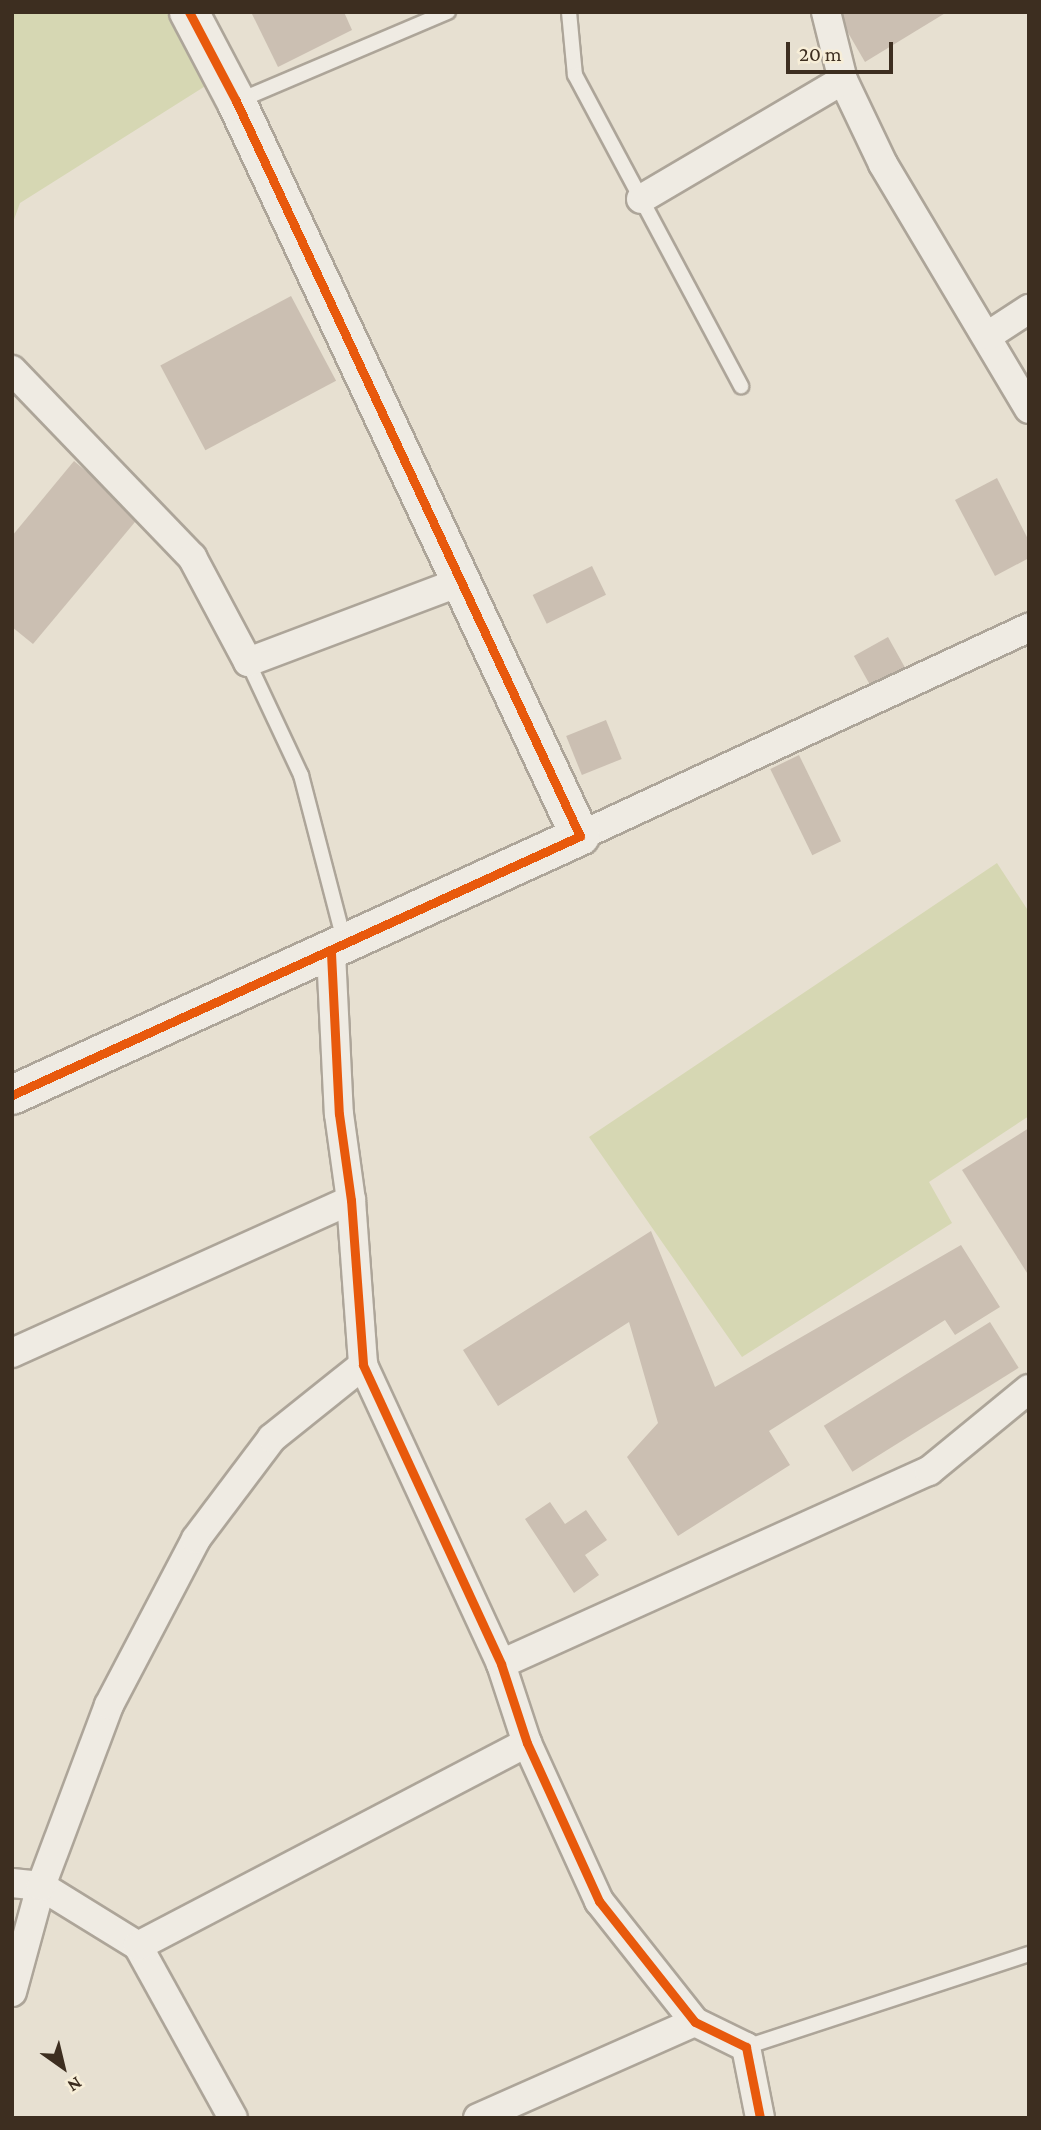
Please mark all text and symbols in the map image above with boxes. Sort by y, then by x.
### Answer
scale bar [789,28,896,72]
text: 20 m [799,42,842,66]
north arrow [28,2032,98,2102]
text: N [64,2072,86,2097]

